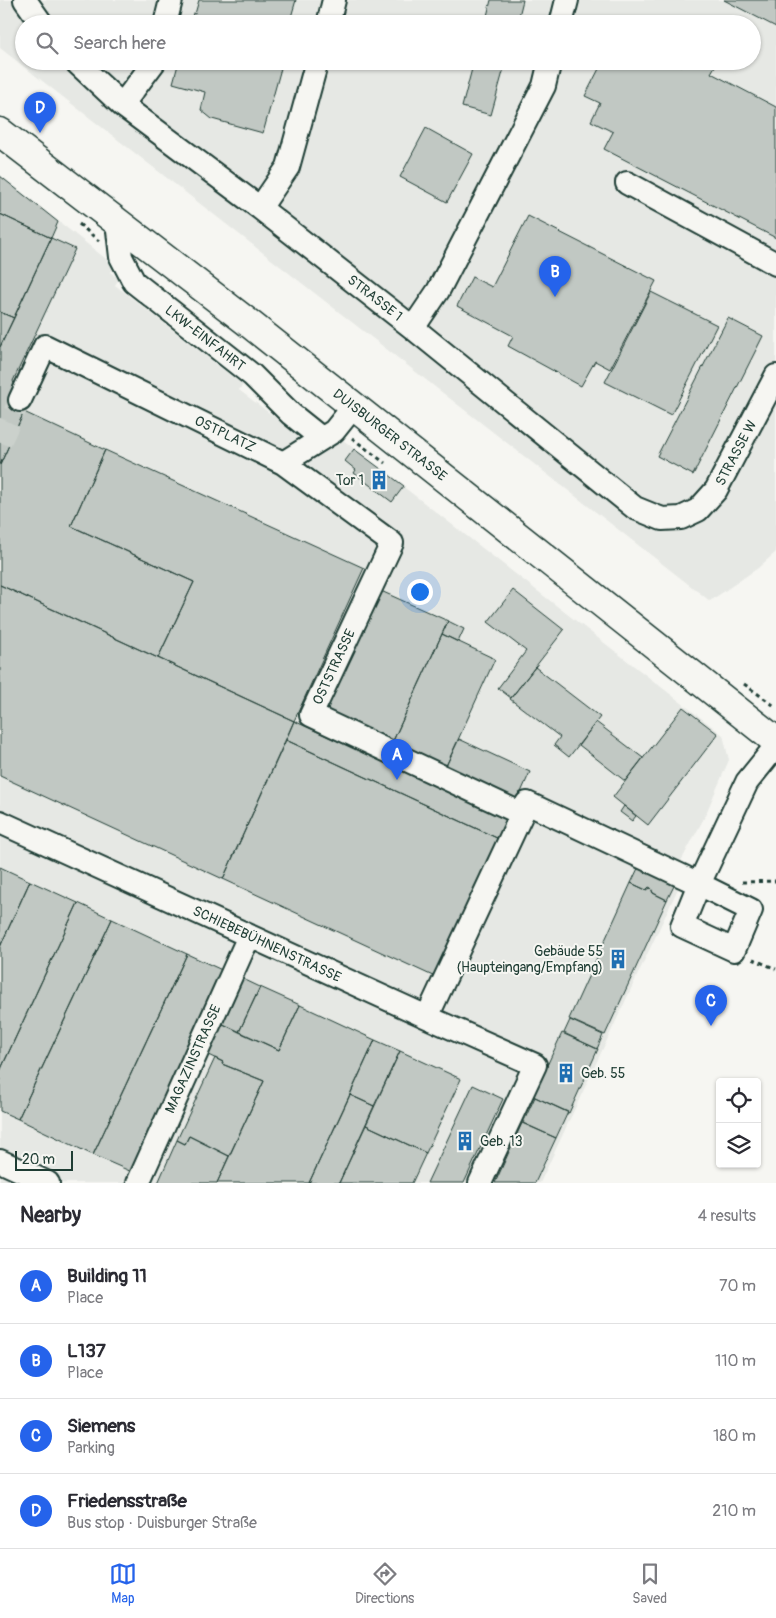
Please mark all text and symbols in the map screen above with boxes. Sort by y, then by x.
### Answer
search box [15,15,761,70]
icon: search [33,29,61,57]
text: Search here [73,31,166,55]
pin: D [24,92,56,133]
pin: B [539,256,571,297]
street label: STRASSE 1 [344,271,406,325]
street label: LKW-EINFAHRT [161,301,249,375]
street label: DUISBURGER STRASSE [330,385,450,485]
street label: OSTPLATZ [192,412,259,456]
street label: STRASSE W [712,417,760,489]
building icon: Tor 1 [368,469,390,491]
place label: Tor 1 [336,472,364,489]
your location [407,579,433,605]
street label: OSTSTRASSE [309,626,359,708]
pin: A [381,739,413,780]
street label: SCHIEBEBÜHNENSTRASSE [190,902,344,986]
place label: Gebäude 55 (Haupteingang/Empfang) [456,943,603,976]
building icon: Gebäude 55 (Haupteingang/Empfang) [607,948,629,970]
pin: C [695,985,727,1026]
street label: MAGAZINSTRASSE [161,1002,225,1116]
building icon: Geb. 55 [555,1062,577,1084]
place label: Geb. 55 [581,1065,625,1082]
map controls [716,1078,761,1168]
button: locate [716,1078,761,1123]
button: layers [716,1123,761,1168]
building icon: Geb. 13 [454,1130,476,1152]
place label: Geb. 13 [480,1133,523,1150]
scale bar [15,1148,72,1171]
text: 20 m [22,1151,55,1168]
text: Nearby [20,1202,81,1229]
text: 4 results [698,1206,756,1226]
text: Building 11 [67,1264,147,1288]
text: A [31,1276,41,1296]
text: 70 m [719,1276,756,1296]
text: Place [67,1288,103,1308]
text: L137 [67,1339,106,1363]
text: B [31,1351,41,1371]
text: 110 m [715,1351,756,1371]
text: Place [67,1363,103,1383]
text: Siemens [67,1414,135,1438]
text: C [31,1426,41,1446]
text: 180 m [713,1426,756,1446]
text: Parking [67,1438,115,1458]
text: Friedensstraße [67,1489,187,1513]
text: D [31,1501,41,1521]
text: 210 m [712,1501,756,1521]
text: Bus stop · Duisburger Straße [67,1513,257,1533]
tab: Map [109,1560,137,1607]
tab: Directions [355,1560,414,1607]
tab: Saved [632,1560,667,1607]

